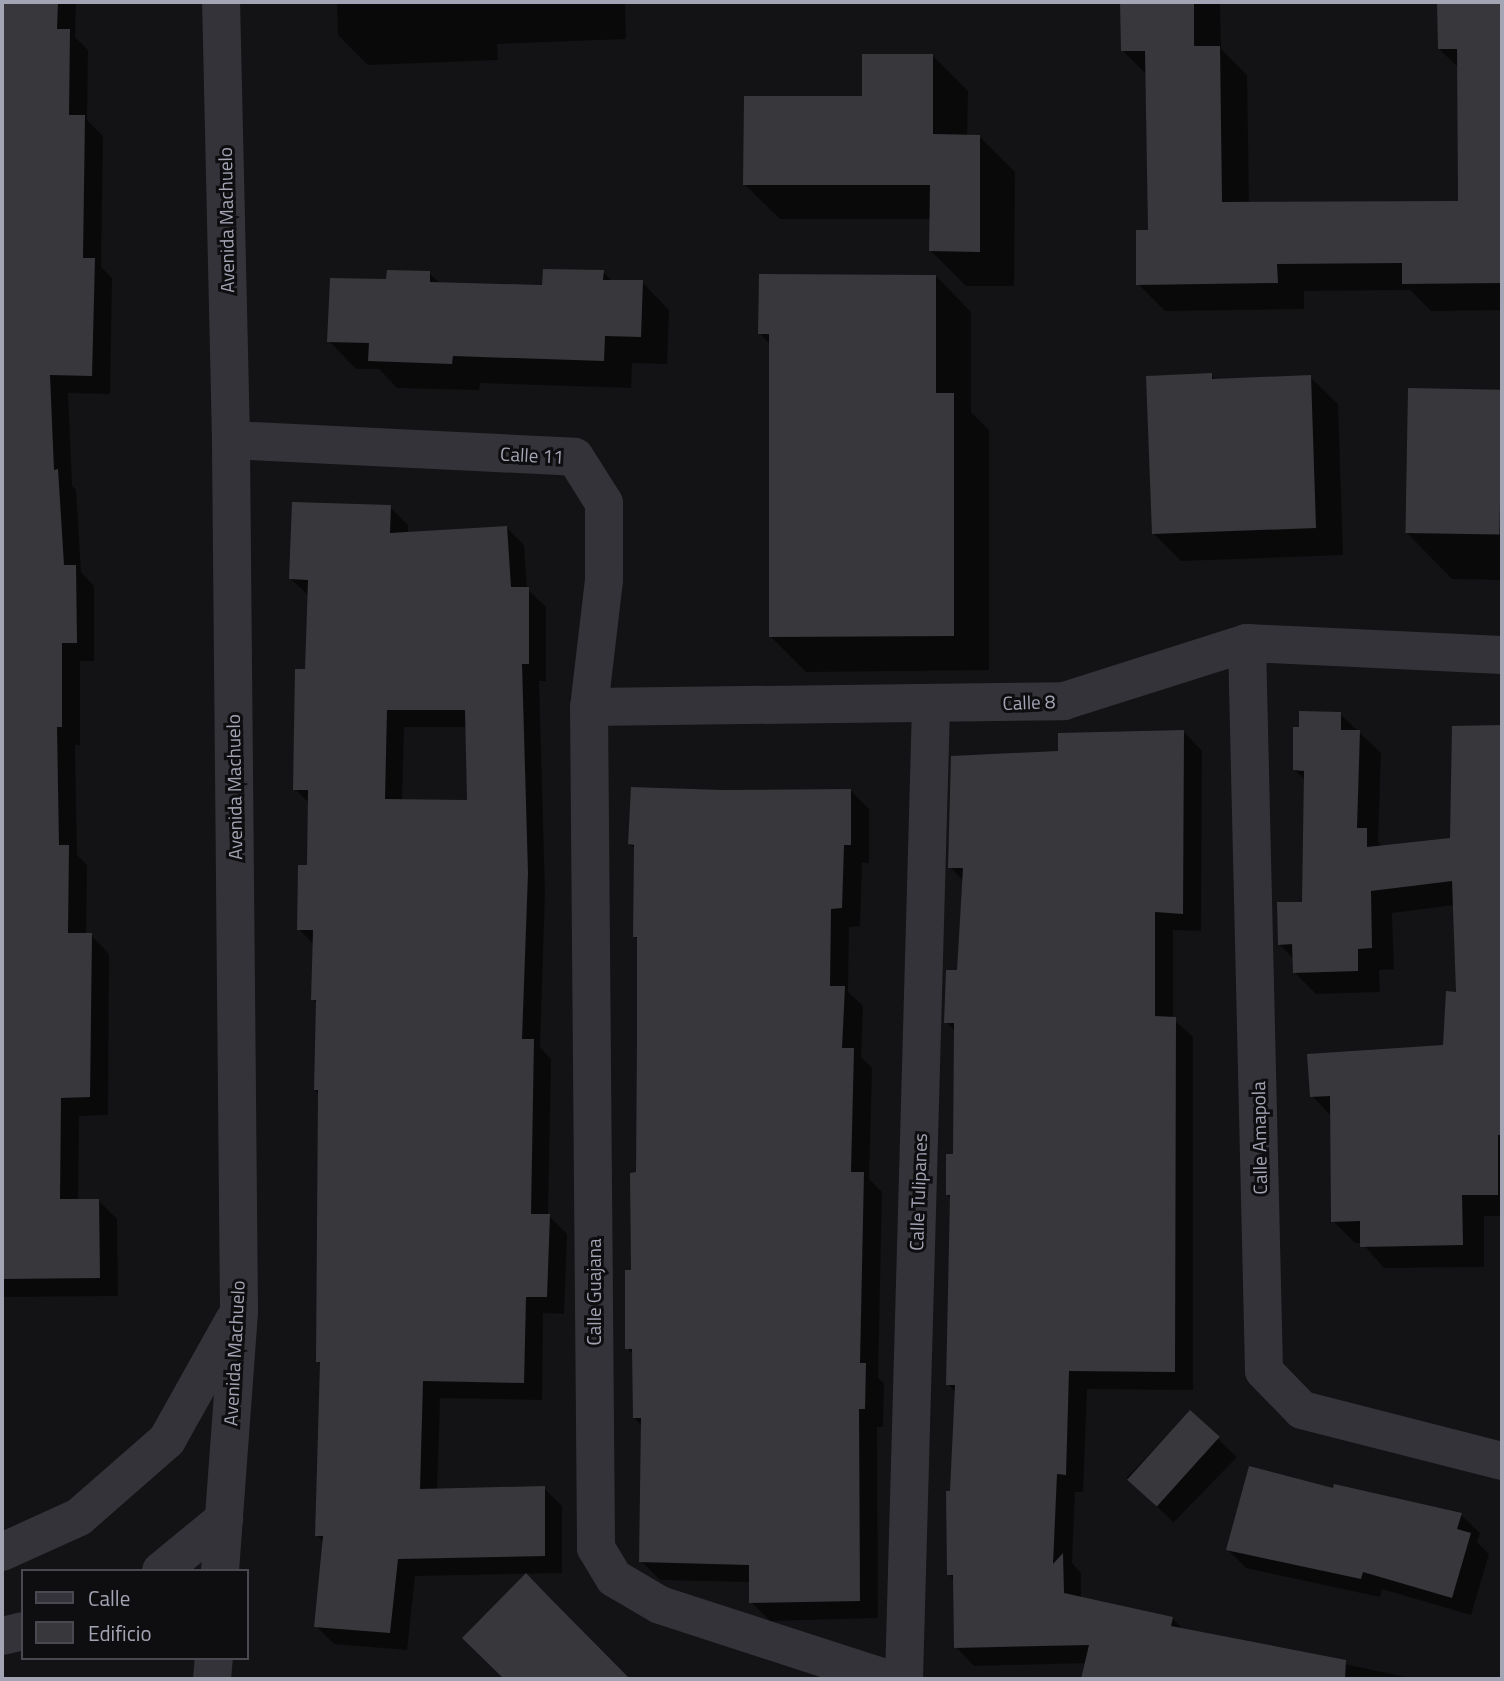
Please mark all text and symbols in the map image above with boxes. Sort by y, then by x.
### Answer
street label: Avenida Machuelo [213,147,239,293]
street label: Calle 11 [500,442,564,468]
street label: Calle 8 [1002,690,1056,714]
street label: Avenida Machuelo [221,714,247,860]
street label: Calle Amapola [1247,1081,1271,1195]
street label: Calle Tulipanes [905,1133,931,1251]
street label: Calle Guajana [583,1238,605,1346]
street label: Avenida Machuelo [219,1280,249,1426]
legend [21,1569,248,1660]
text: Calle [88,1582,130,1614]
text: Edificio [88,1617,152,1649]

